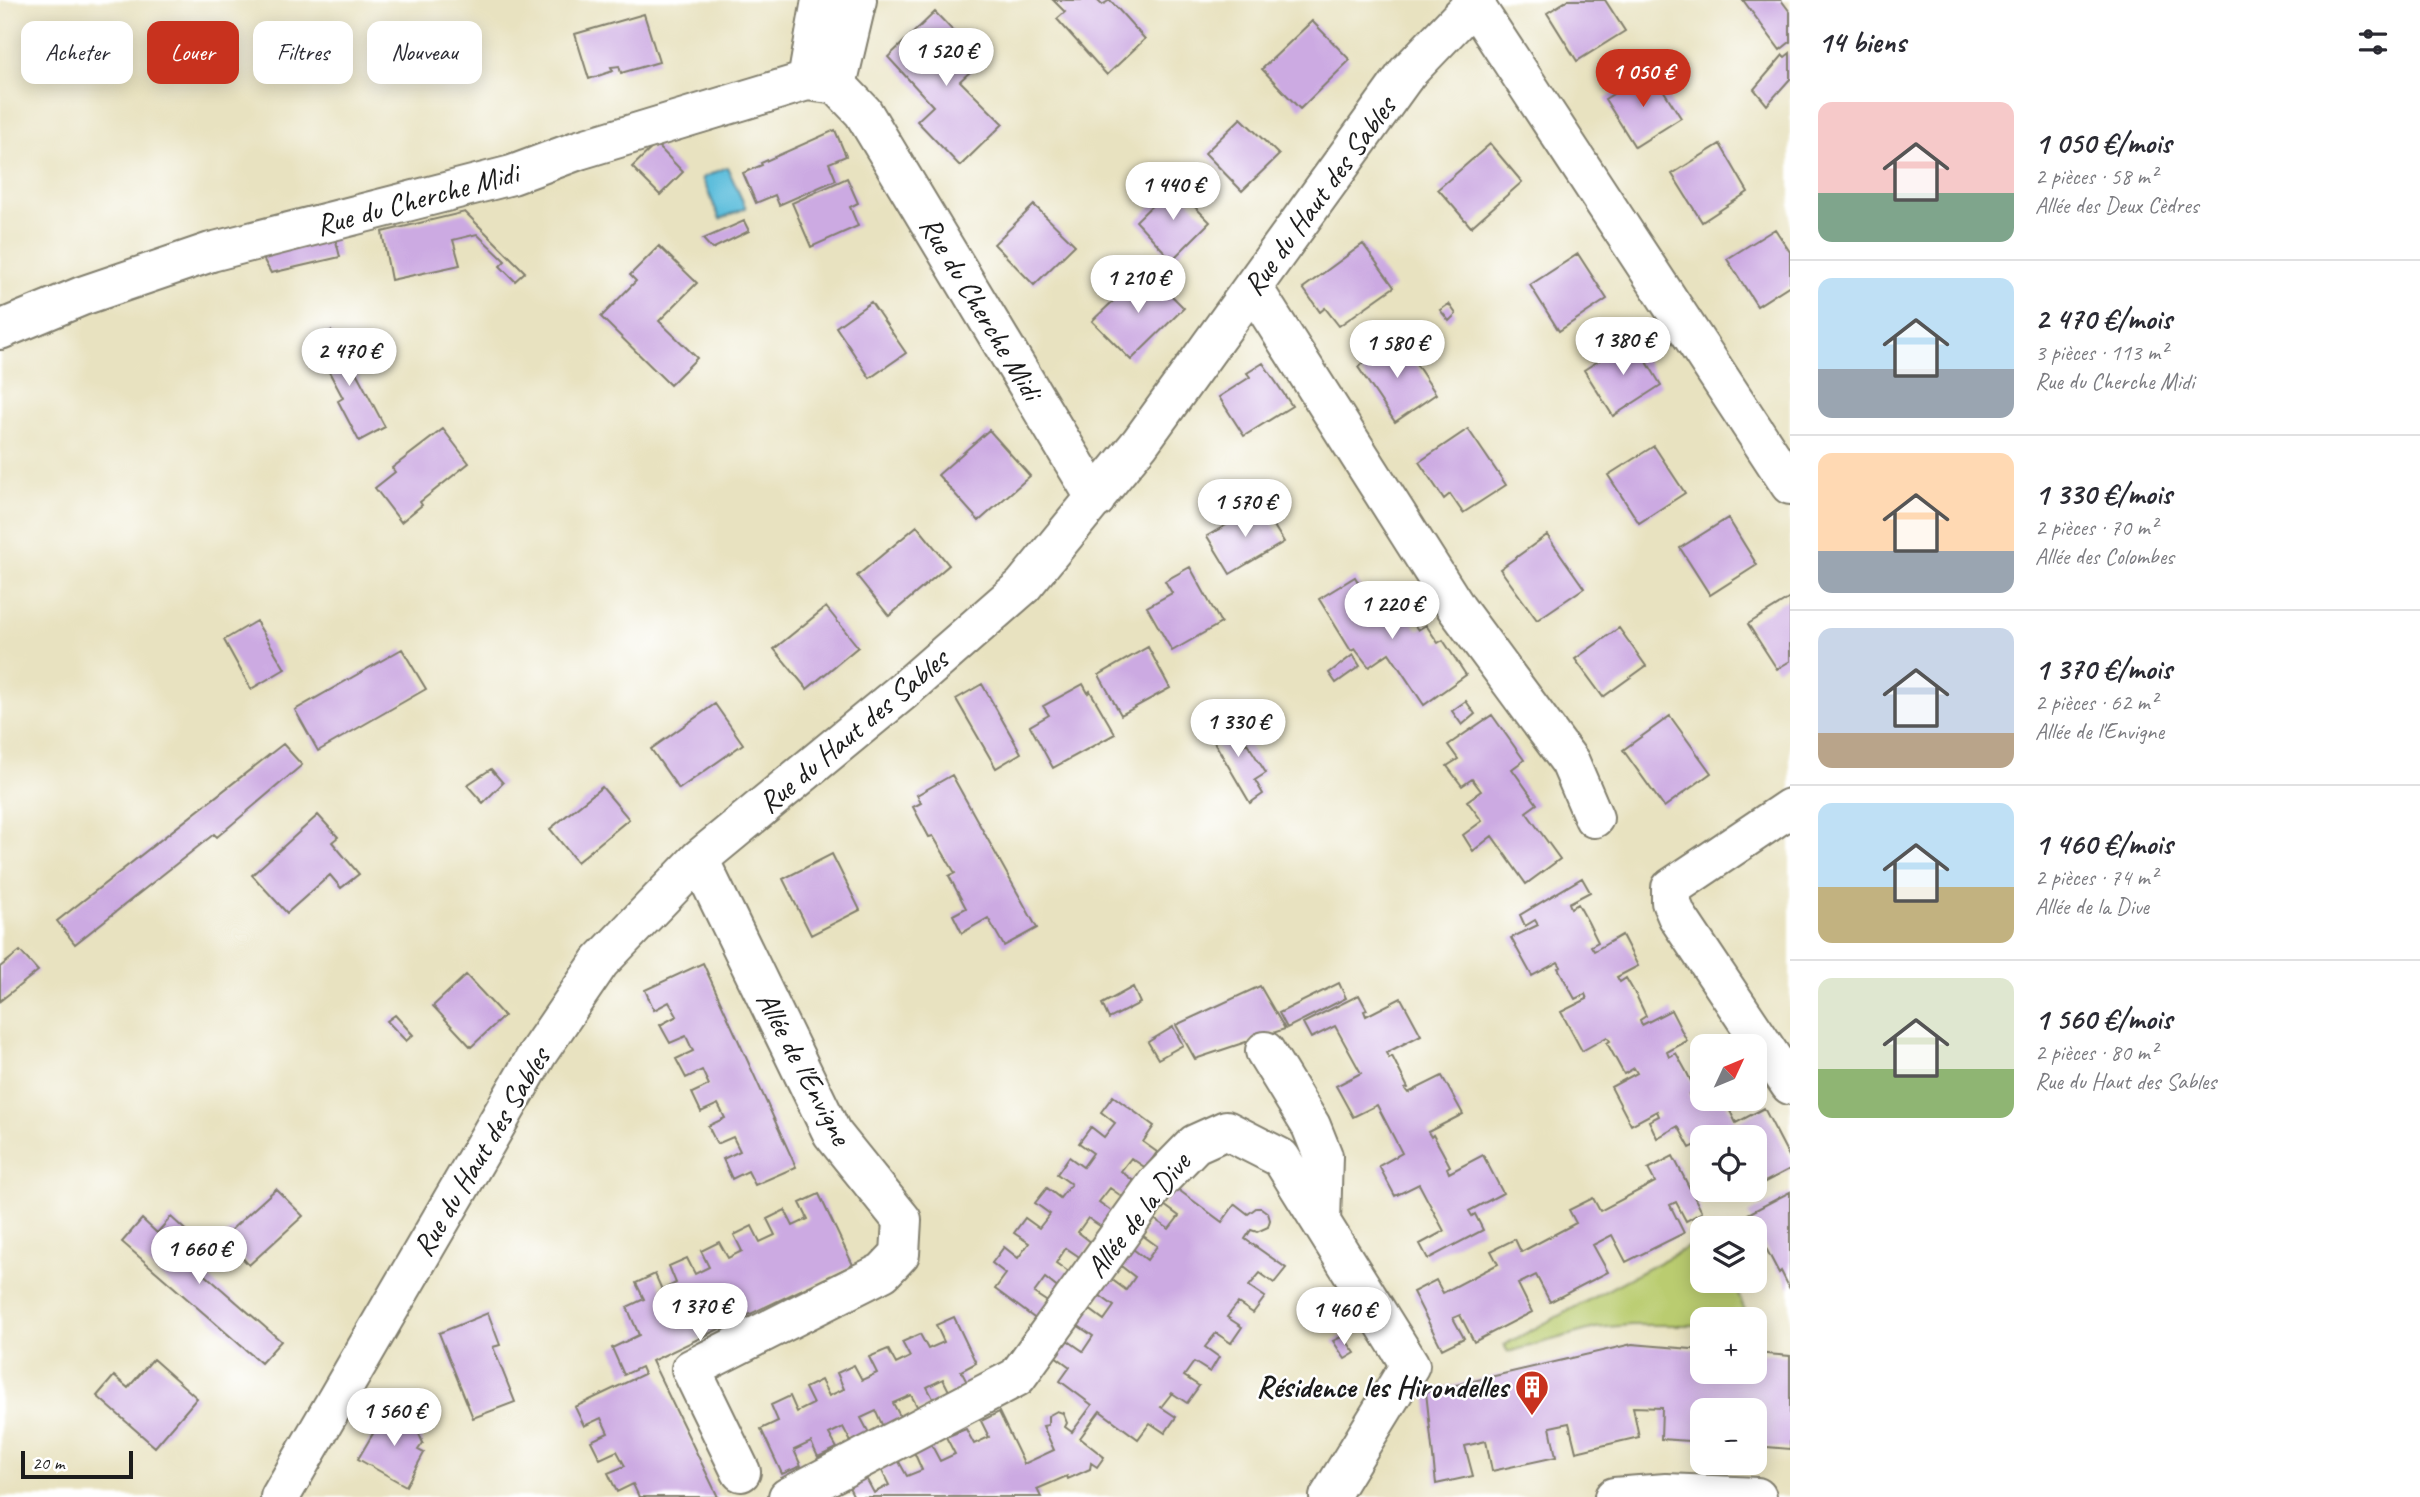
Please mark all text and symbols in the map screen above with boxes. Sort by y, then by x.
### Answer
chip: Acheter [21,21,133,84]
chip: Louer [147,21,239,84]
chip: Filtres [253,21,353,84]
chip: Nouveau [367,21,482,84]
text: 14 biens [1818,23,1906,61]
icon: filters [2354,23,2392,61]
pin: 1 520 € [881,28,1011,88]
text: 1 520 € [915,36,977,65]
pin: 1 050 € [1578,50,1708,109]
text: 1 050 € [1612,57,1674,86]
street label: Rue du Haut des Sables [1234,87,1405,303]
text: 1 050 €/mois [2035,124,2171,162]
icon: home [1874,130,1958,214]
street label: Rue du Cherche Midi [312,153,525,244]
pin: 1 440 € [1108,162,1238,222]
text: 2 pièces · 58 m² [2035,162,2157,191]
text: 1 440 € [1142,170,1204,199]
text: Allée des Deux Cèdres [2035,191,2199,220]
street label: Rue du Cherche Midi [911,209,1053,410]
pin: 1 210 € [1073,256,1203,315]
text: 1 210 € [1107,263,1169,292]
text: 2 470 €/mois [2035,300,2172,338]
icon: home [1874,306,1958,390]
pin: 1 380 € [1558,318,1688,377]
pin: 1 580 € [1332,320,1462,380]
text: 1 380 € [1592,325,1654,354]
pin: 2 470 € [284,328,414,388]
text: 1 580 € [1366,328,1428,357]
text: 2 470 € [318,336,380,365]
text: 3 pièces · 113 m² [2035,338,2167,367]
text: Rue du Cherche Midi [2035,367,2194,396]
text: 1 330 €/mois [2035,475,2172,513]
pin: 1 570 € [1180,480,1310,539]
icon: home [1874,481,1958,565]
text: 1 570 € [1214,487,1276,516]
text: 2 pièces · 70 m² [2035,513,2157,542]
text: Allée des Colombes [2035,542,2174,571]
pin: 1 220 € [1327,582,1457,641]
text: 1 220 € [1361,589,1423,618]
street label: Rue du Haut des Sables [750,639,958,821]
text: 1 370 €/mois [2035,650,2172,688]
icon: home [1874,656,1958,740]
text: 2 pièces · 62 m² [2035,688,2157,717]
pin: 1 330 € [1173,700,1303,759]
text: 1 330 € [1207,707,1269,736]
text: Allée de l'Envigne [2035,717,2164,746]
text: 1 460 €/mois [2035,825,2172,863]
icon: home [1874,831,1958,915]
text: 2 pièces · 74 m² [2035,863,2157,892]
text: Allée de la Dive [2035,892,2149,921]
street label: Allée de l'Envigne [748,985,861,1153]
text: 1 560 €/mois [2035,1000,2172,1038]
icon: home [1874,1006,1958,1090]
north arrow [1690,1034,1768,1111]
map controls [1690,1034,1767,1475]
text: 2 pièces · 80 m² [2035,1038,2157,1067]
street label: Rue du Haut des Sables [404,1039,560,1263]
text: Rue du Haut des Sables [2035,1067,2216,1096]
button: locate [1690,1125,1767,1202]
street label: Allée de la Dive [1077,1143,1200,1285]
button: layers [1690,1216,1767,1293]
pin: 1 660 € [134,1226,264,1286]
text: 1 660 € [167,1234,231,1263]
pin: 1 370 € [635,1284,765,1343]
pin: 1 460 € [1279,1288,1409,1347]
text: 1 370 € [669,1291,731,1320]
text: 1 460 € [1312,1295,1376,1324]
button: + [1690,1307,1767,1384]
place label: Résidence les Hirondelles [1256,1368,1511,1406]
building icon: Résidence les Hirondelles [1513,1368,1551,1417]
pin: 1 560 € [329,1388,459,1448]
text: 1 560 € [363,1396,426,1425]
button: − [1690,1398,1767,1475]
scale bar [21,1448,133,1480]
text: 20 m [32,1451,64,1475]

